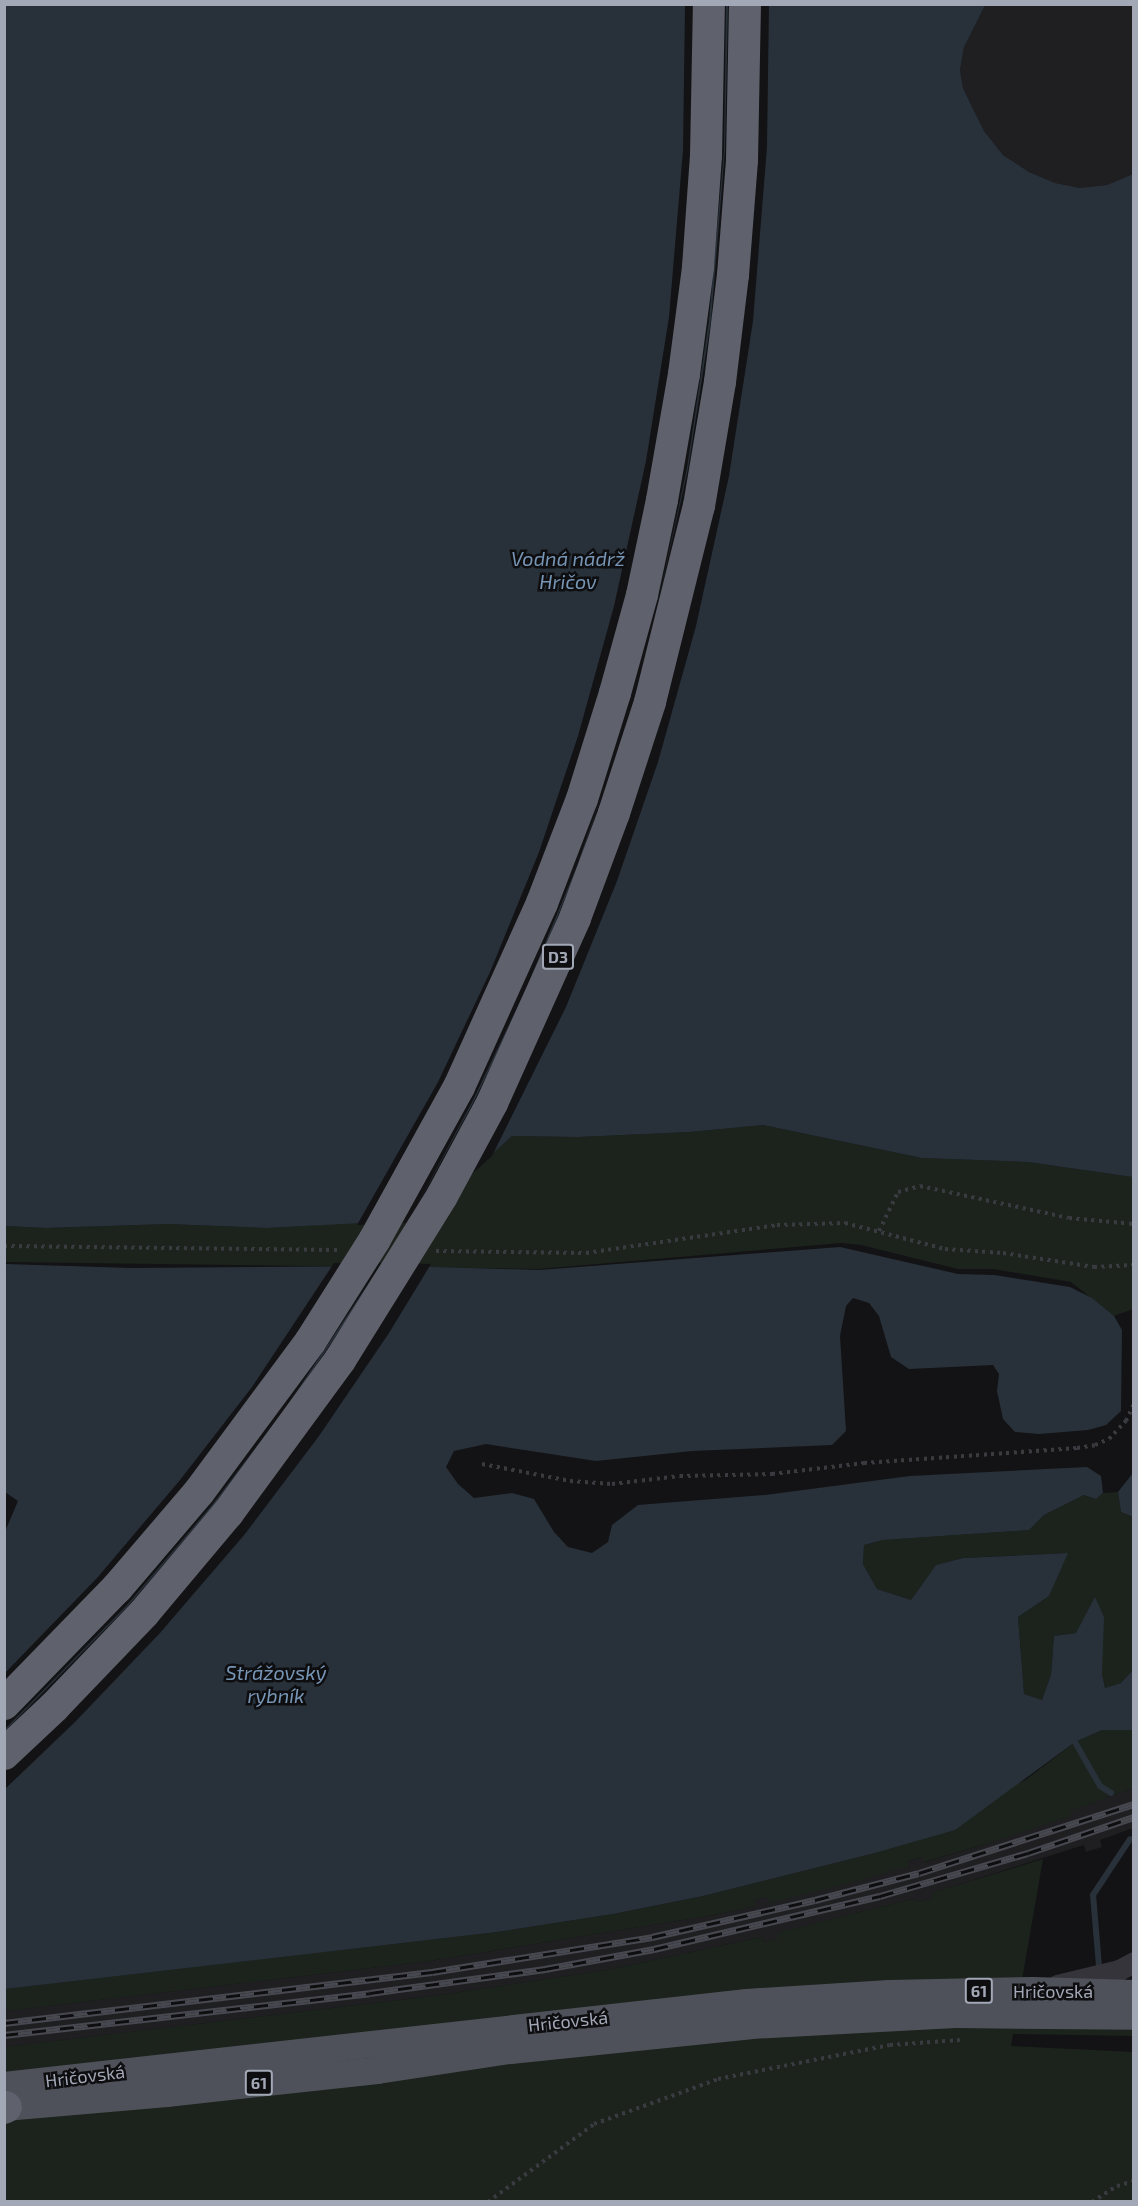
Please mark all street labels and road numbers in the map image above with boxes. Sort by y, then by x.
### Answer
road number: D3 [542,944,574,970]
road number: 61 [964,1978,994,2004]
street label: Hričovská [1013,1980,1093,2002]
street label: Hričovská [527,2006,609,2036]
street label: Hričovská [44,2060,126,2092]
road number: 61 [244,2070,274,2096]

